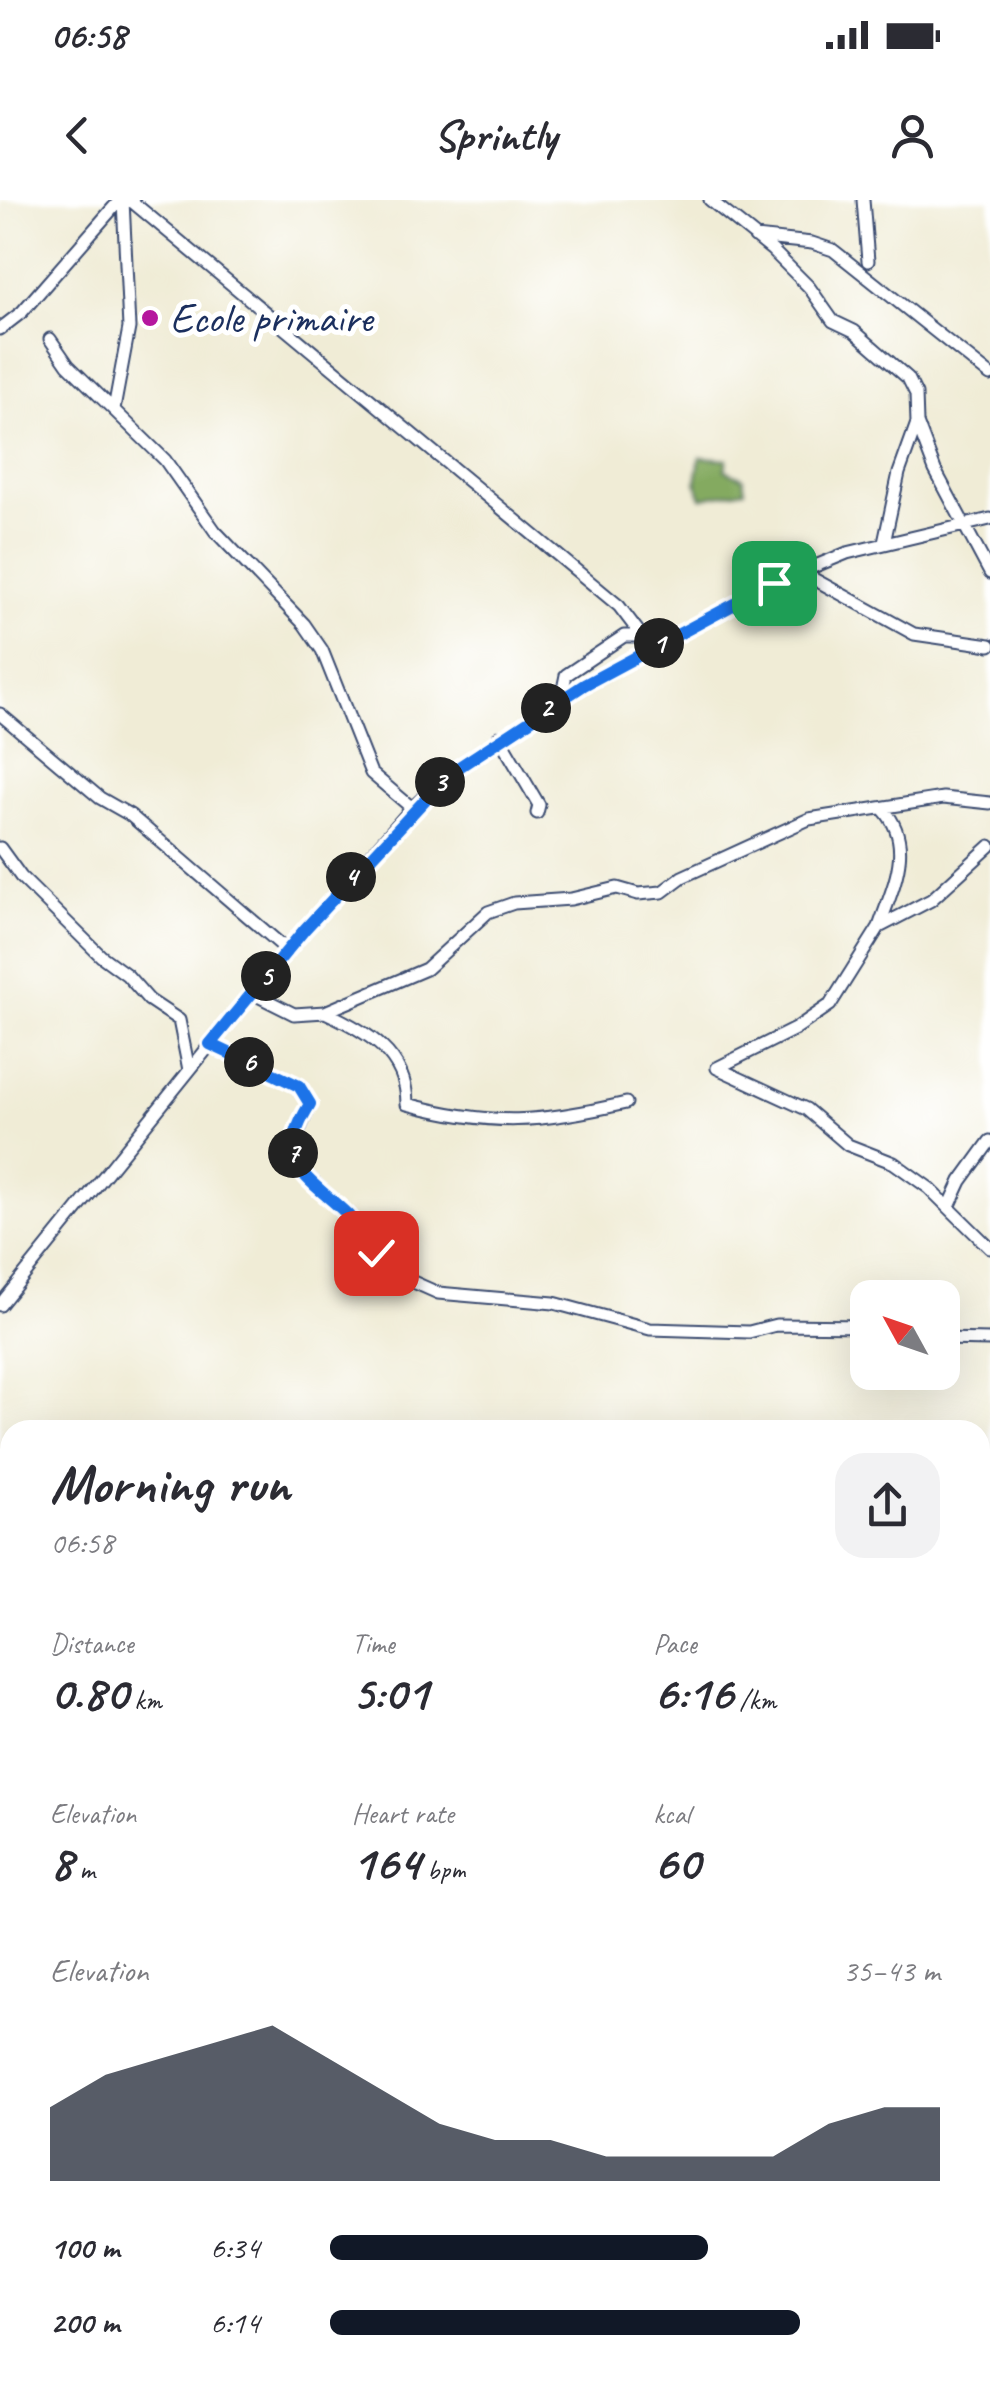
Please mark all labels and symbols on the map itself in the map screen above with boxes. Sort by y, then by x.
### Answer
place label: Ecole primaire [170,292,375,345]
marker: Ecole primaire [139,307,161,329]
pin [732,541,817,626]
pin: 1 [634,618,684,668]
pin: 2 [521,683,571,733]
pin: 3 [415,757,465,807]
pin: 4 [326,852,376,902]
pin: 5 [241,951,291,1001]
pin: 6 [224,1037,274,1087]
pin: 7 [268,1128,318,1178]
pin [334,1211,419,1296]
north arrow [850,1280,960,1390]

